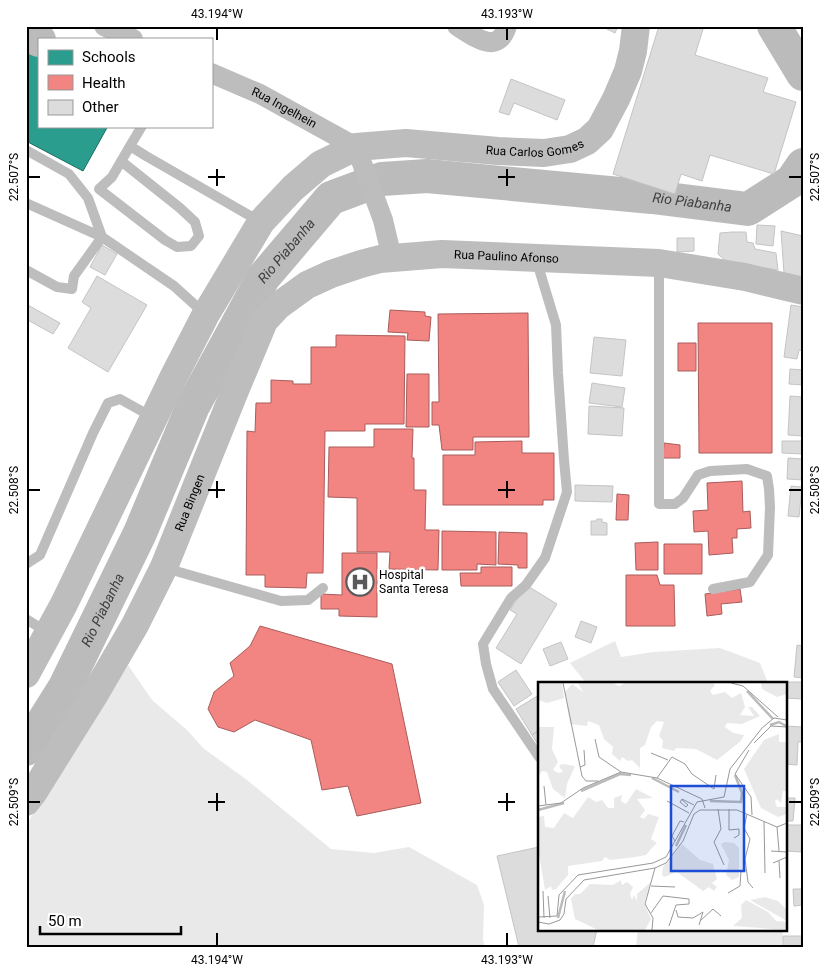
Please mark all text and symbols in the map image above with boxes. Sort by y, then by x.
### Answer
text: 43.194°W [191,7,243,21]
text: 43.193°W [481,7,533,21]
legend [38,38,212,128]
text: Schools [82,48,136,66]
text: Health [82,74,126,92]
street label: Rua Ingelhein [250,84,319,131]
text: Other [82,98,119,116]
street label: Rua Carlos Gomes [485,137,586,160]
text: 22.507°S [7,153,21,201]
text: 22.507°S [808,153,822,201]
water label: Rio Piabanha [652,189,733,215]
water label: Rio Piabanha [254,215,318,286]
street label: Rua Paulino Afonso [454,247,559,266]
text: 22.508°S [7,466,21,514]
text: 22.508°S [808,466,822,514]
street label: Rua Bingen [172,472,208,533]
hospital icon: Hospital Santa Teresa [345,567,375,597]
place label: Hospital Santa Teresa [379,568,448,596]
water label: Rio Piabanha [78,571,127,649]
inset map [538,682,786,930]
text: 22.509°S [7,778,21,826]
text: 22.509°S [808,778,822,826]
scale bar [40,903,181,935]
text: 50 m [48,912,82,930]
text: 43.194°W [191,953,243,967]
text: 43.193°W [481,953,533,967]

